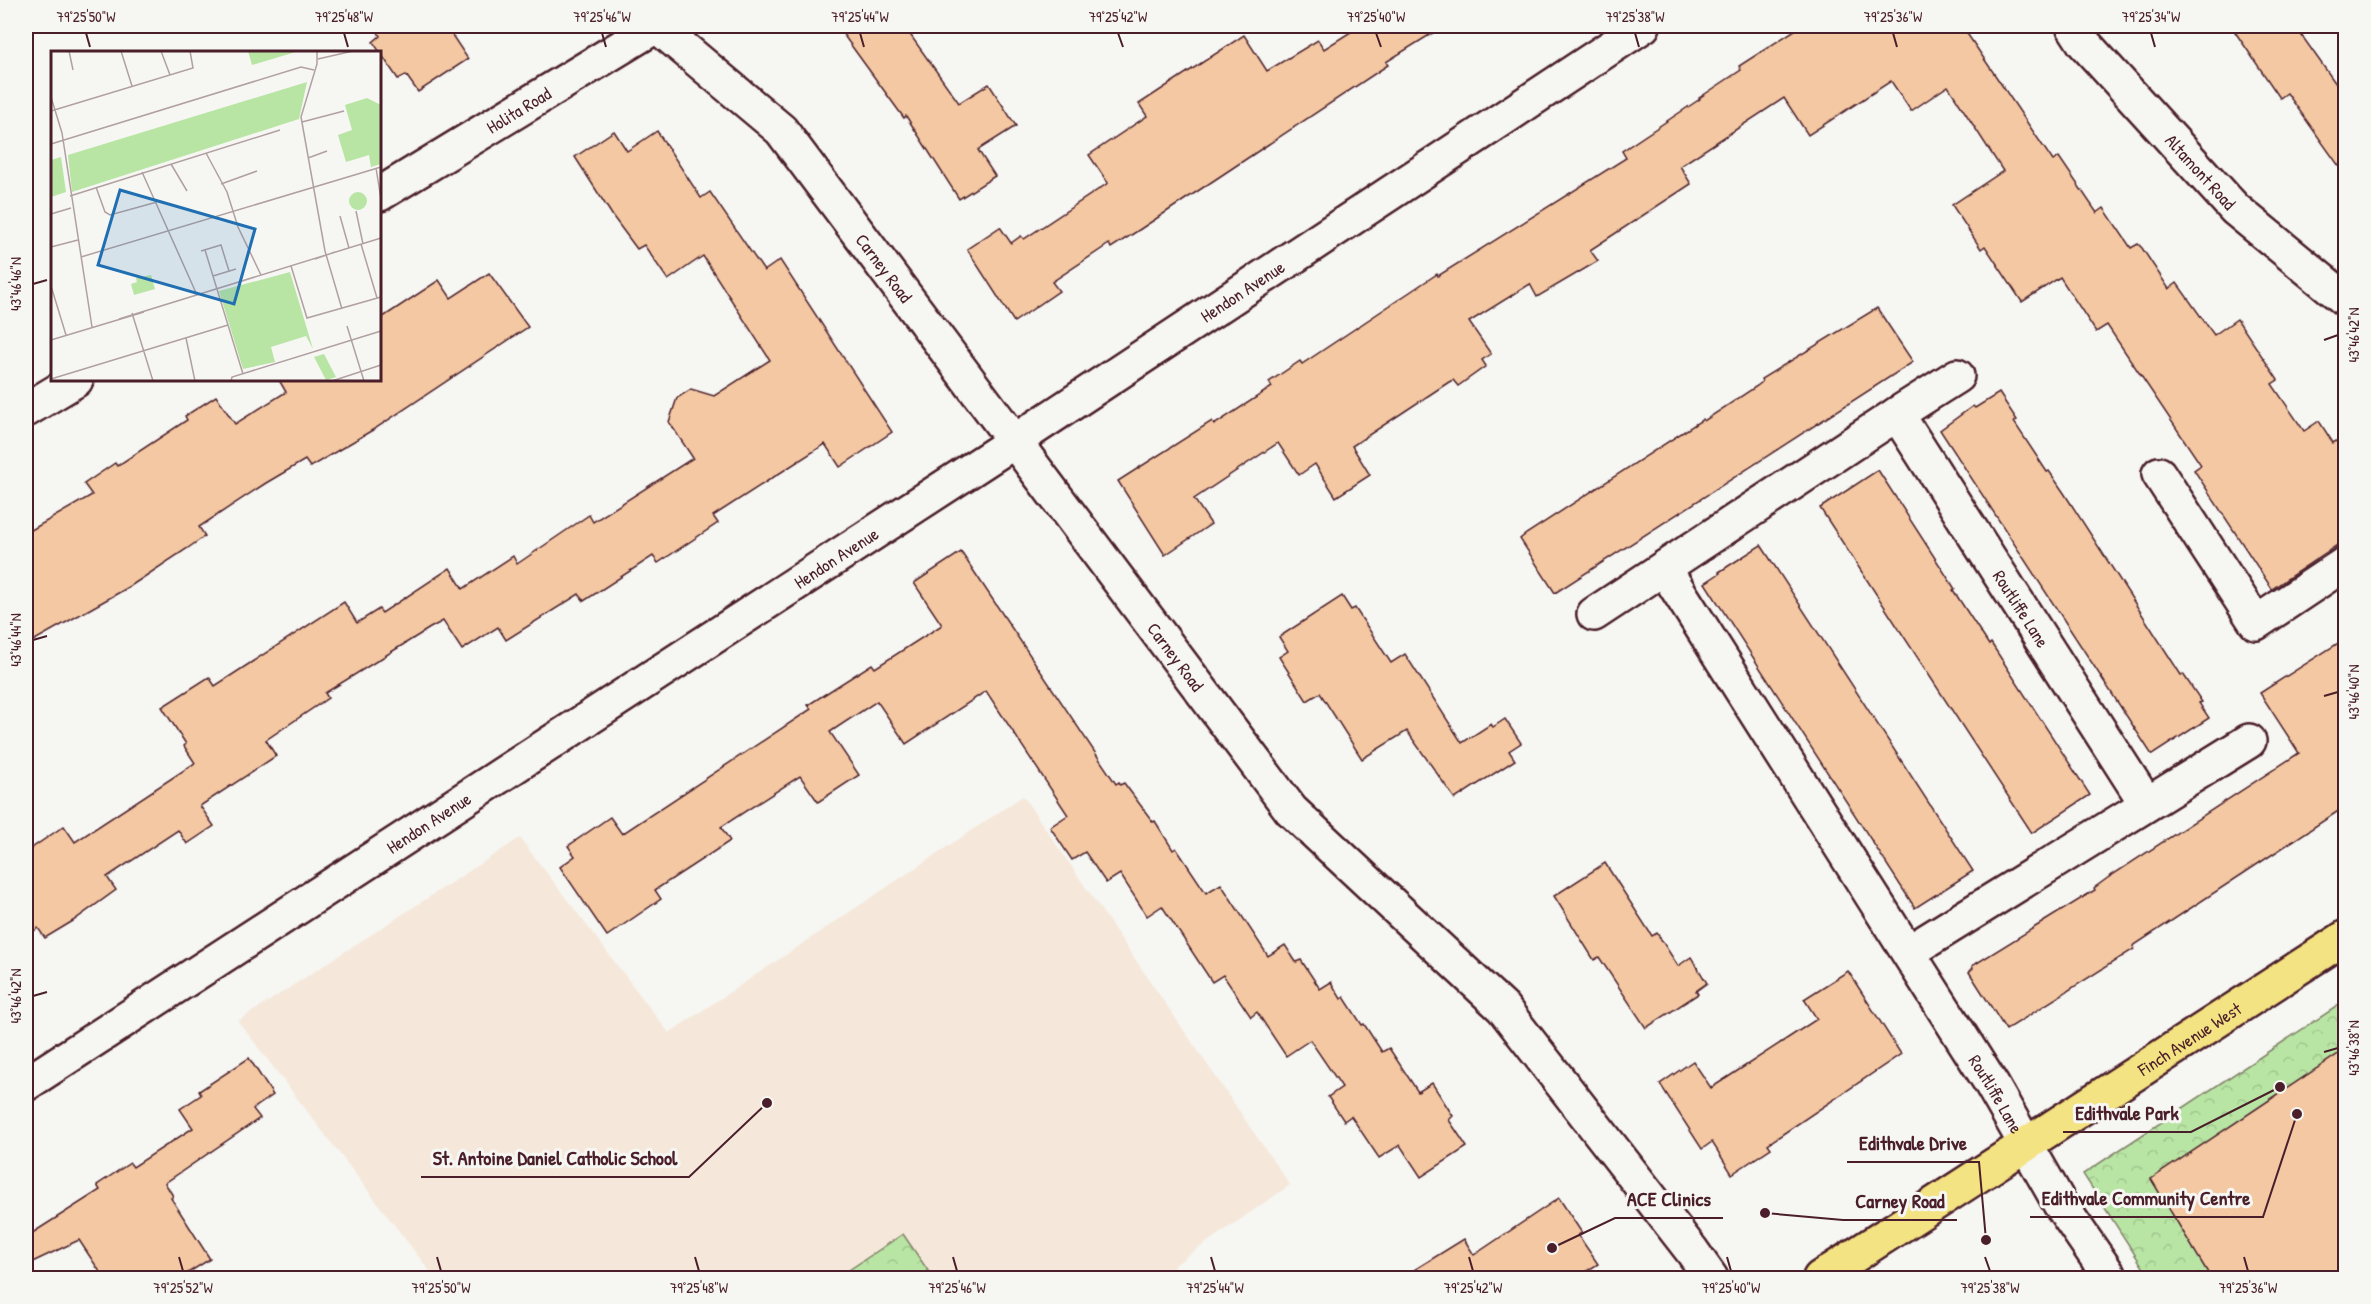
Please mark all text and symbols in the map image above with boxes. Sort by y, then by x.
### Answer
text: 79°25'50"W [56,6,116,27]
text: 79°25'48"W [315,6,374,27]
text: 79°25'46"W [573,6,632,27]
text: 79°25'44"W [831,6,889,27]
text: 79°25'42"W [1089,6,1148,27]
text: 79°25'40"W [1347,6,1406,27]
text: 79°25'38"W [1605,6,1665,27]
text: 79°25'36"W [1864,6,1923,27]
text: 79°25'34"W [2122,6,2181,27]
inset map [51,51,381,381]
street label: Holita Road [481,81,555,139]
street label: Altamont Road [2160,128,2242,215]
street label: Carney Road [850,228,918,307]
street label: Hendon Avenue [1195,254,1289,328]
text: 43°46'46"N [5,257,26,311]
text: 43°46'42"N [2343,307,2364,363]
street label: Hendon Avenue [789,521,883,594]
street label: Routliffe Lane [1987,565,2056,652]
text: 43°46'44"N [5,613,26,667]
street label: Carney Road [1142,617,1210,696]
text: 43°46'40"N [2343,665,2364,719]
street label: Hendon Avenue [381,786,475,859]
text: 43°46'42"N [5,968,26,1024]
street label: Finch Avenue West [2132,995,2247,1082]
text: 43°46'38"N [2343,1020,2364,1076]
street label: Routliffe Lane [1963,1050,2029,1138]
callout: Edithvale Park [2063,1094,2191,1132]
text: Edithvale Park [2075,1099,2179,1126]
callout: Edithvale Drive [1847,1124,1979,1162]
text: Edithvale Drive [1859,1129,1967,1156]
callout: St. Antoine Daniel Catholic School [421,1139,689,1177]
text: St. Antoine Daniel Catholic School [433,1144,678,1171]
callout: Edithvale Community Centre [2030,1179,2263,1217]
callout: ACE Clinics [1615,1180,1723,1218]
callout: Carney Road [1843,1182,1957,1220]
text: Edithvale Community Centre [2042,1184,2250,1212]
text: ACE Clinics [1627,1185,1711,1212]
text: Carney Road [1855,1187,1945,1215]
text: 79°25'52"W [153,1277,213,1298]
text: 79°25'50"W [411,1277,471,1298]
text: 79°25'48"W [670,1277,729,1298]
text: 79°25'46"W [928,1277,987,1298]
text: 79°25'44"W [1186,1277,1244,1298]
text: 79°25'42"W [1444,1277,1503,1298]
text: 79°25'40"W [1702,1277,1761,1298]
text: 79°25'38"W [1960,1277,2020,1298]
text: 79°25'36"W [2219,1277,2278,1298]

